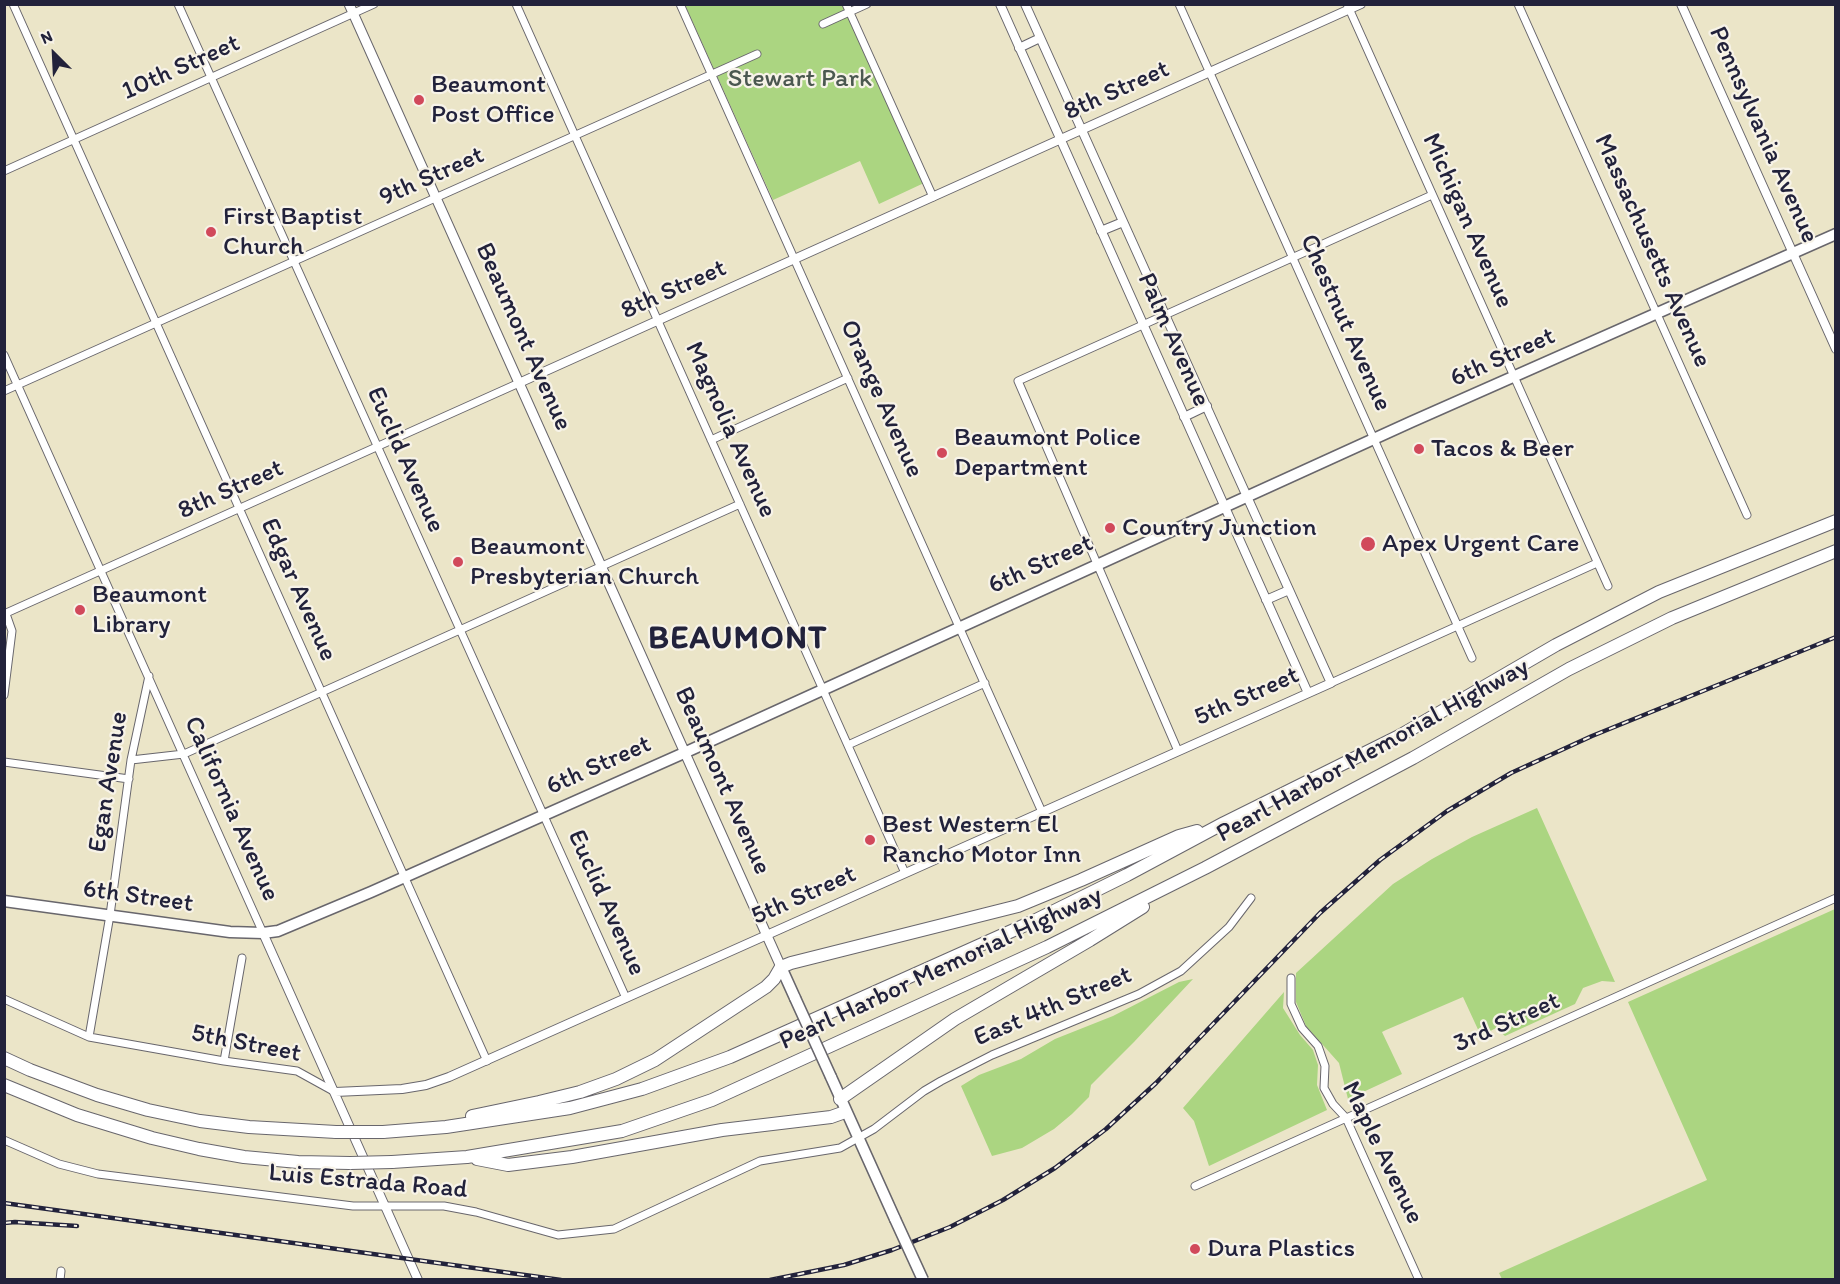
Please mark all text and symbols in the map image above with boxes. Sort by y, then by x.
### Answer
street label: Pennsylvania Avenue [1701,22,1825,248]
north arrow [24,24,84,84]
text: N [38,26,55,48]
street label: 10th Street [117,28,245,108]
street label: 8th Street [1060,54,1174,128]
park label: Stewart Park [728,63,872,95]
place label: Beaumont Post Office [431,69,555,130]
marker: Beaumont Post Office [412,93,426,107]
street label: Michigan Avenue [1415,129,1519,313]
street label: Massachusetts Avenue [1587,130,1717,372]
street label: 9th Street [375,140,489,214]
place label: First Baptist Church [223,201,362,262]
marker: First Baptist Church [204,225,218,239]
street label: Chestnut Avenue [1292,230,1398,416]
street label: Beaumont Avenue [468,238,578,436]
street label: 8th Street [617,253,731,327]
street label: Palm Avenue [1130,268,1216,412]
street label: Orange Avenue [832,315,930,483]
street label: 6th Street [1446,321,1560,395]
street label: Magnolia Avenue [677,337,783,523]
street label: Euclid Avenue [359,382,451,538]
place label: Beaumont Police Department [954,422,1141,484]
place label: Tacos & Beer [1431,433,1574,465]
marker: Tacos & Beer [1412,442,1426,456]
marker: Beaumont Police Department [935,446,949,460]
street label: 8th Street [174,453,288,527]
place label: Country Junction [1122,512,1317,544]
street label: Edgar Avenue [253,514,343,666]
marker: Country Junction [1103,521,1117,535]
street label: 6th Street [984,528,1098,602]
place label: Apex Urgent Care [1382,528,1579,560]
place label: Beaumont Presbyterian Church [470,531,699,592]
marker: Apex Urgent Care [1359,535,1377,553]
marker: Beaumont Presbyterian Church [451,555,465,569]
place label: Beaumont Library [92,579,207,640]
marker: Beaumont Library [73,603,87,617]
district label: BEAUMONT [648,621,828,659]
street label: Pearl Harbor Memorial Highway [1211,652,1535,850]
street label: 5th Street [1190,660,1304,734]
street label: Beaumont Avenue [667,682,777,880]
street label: Egan Avenue [82,709,136,855]
street label: California Avenue [176,712,286,906]
street label: 6th Street [542,729,656,803]
place label: Best Western El Rancho Motor Inn [882,809,1081,870]
street label: Euclid Avenue [560,825,652,981]
marker: Best Western El Rancho Motor Inn [863,833,877,847]
street label: 5th Street [747,859,861,933]
street label: 6th Street [81,874,195,920]
street label: Pearl Harbor Memorial Highway [775,880,1107,1058]
street label: East 4th Street [969,960,1137,1054]
street label: 3rd Street [1449,986,1565,1060]
street label: 5th Street [188,1018,304,1070]
street label: Maple Avenue [1334,1077,1430,1229]
street label: Luis Estrada Road [267,1158,469,1206]
place label: Dura Plastics [1207,1233,1355,1265]
marker: Dura Plastics [1188,1242,1202,1256]

